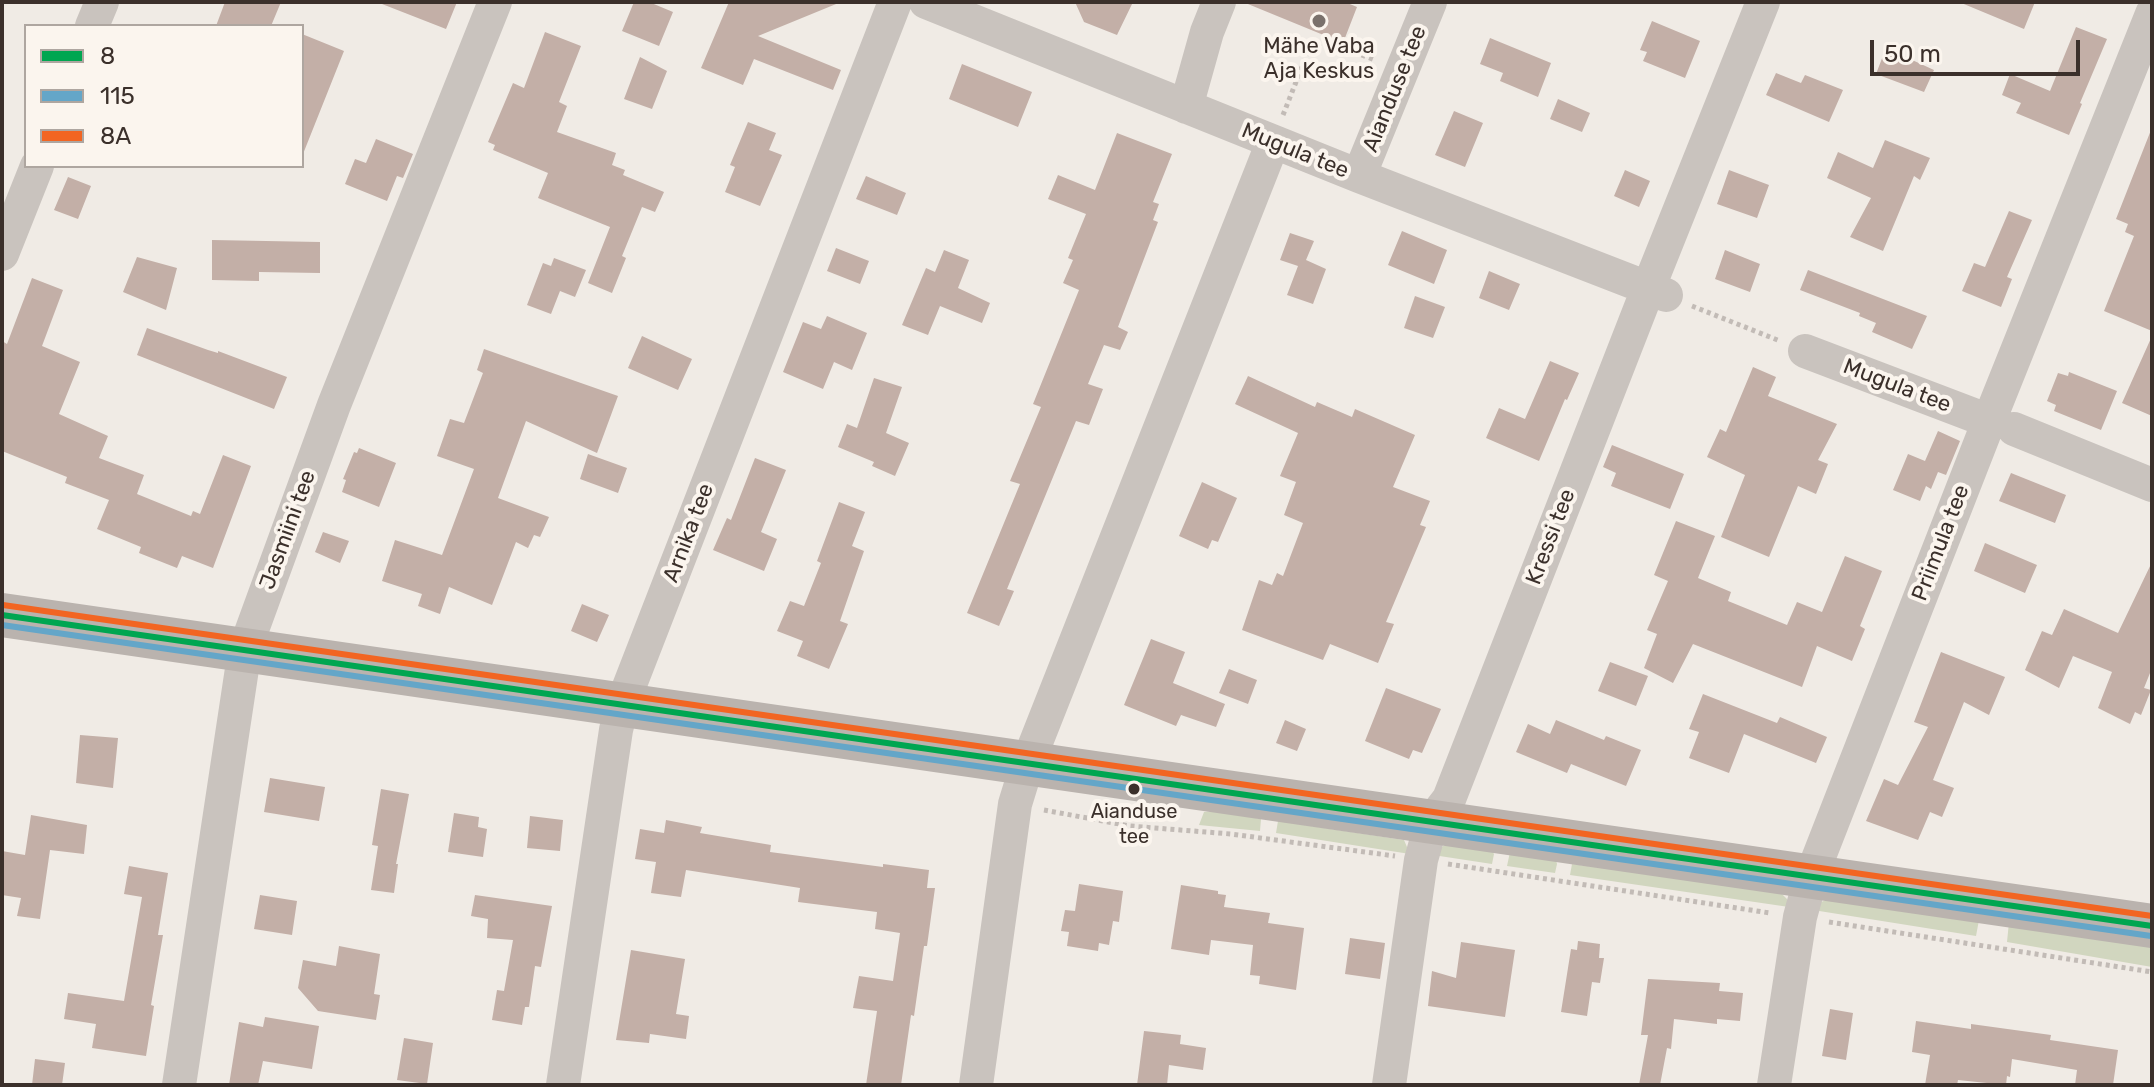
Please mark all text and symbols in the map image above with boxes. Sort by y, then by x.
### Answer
marker: Mähe Vaba Aja Keskus [1310,12,1328,30]
street label: Aianduse tee [1358,22,1432,156]
legend [24,24,304,168]
scale bar [1874,24,2084,74]
place label: Mähe Vaba Aja Keskus [1263,34,1375,86]
text: 50 m [1884,40,1941,68]
text: 8 [100,42,115,70]
text: 115 [100,82,135,110]
street label: Mugula tee [1238,118,1352,184]
text: 8A [100,122,131,150]
street label: Mugula tee [1839,353,1955,419]
street label: Jasmiini tee [254,467,322,593]
street label: Arnika tee [658,480,720,586]
street label: Priimula tee [1907,481,1975,605]
street label: Kressi tee [1521,486,1581,588]
marker: Aianduse tee [1126,781,1142,797]
place label: Aianduse tee [1091,800,1177,847]

